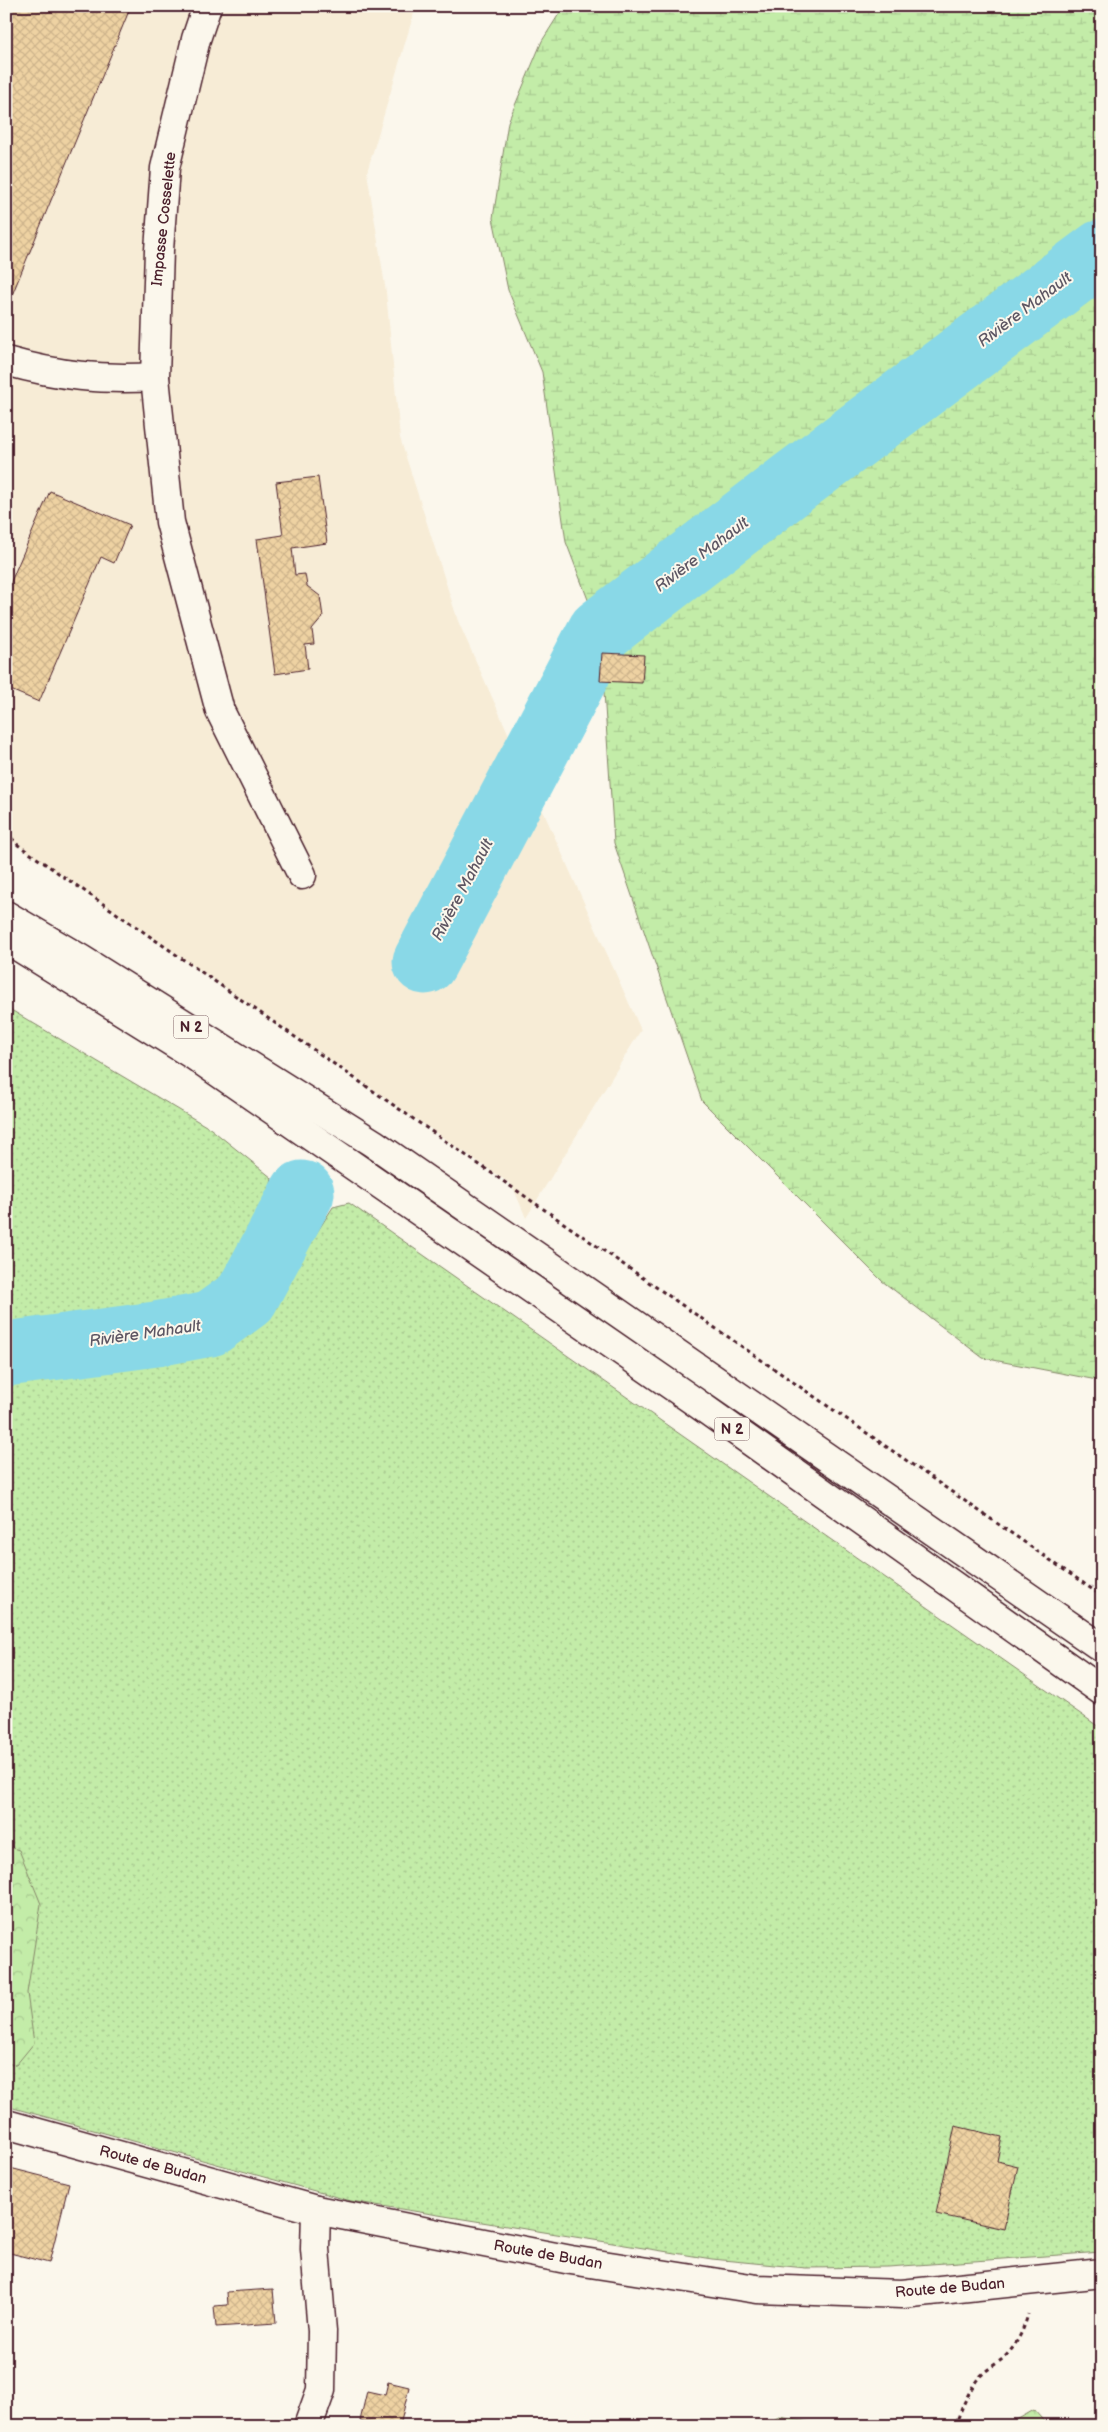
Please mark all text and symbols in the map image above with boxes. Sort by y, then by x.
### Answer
street label: Impasse Cosselette [148,151,181,287]
water label: Rivière Mahault [974,268,1076,351]
water label: Rivière Mahault [651,513,753,596]
water label: Rivière Mahault [428,835,498,944]
road number: N 2 [174,1016,208,1038]
water label: Rivière Mahault [88,1317,203,1351]
road number: N 2 [714,1418,750,1440]
street label: Route de Budan [97,2142,209,2188]
street label: Route de Budan [492,2236,604,2274]
street label: Route de Budan [894,2274,1006,2302]

